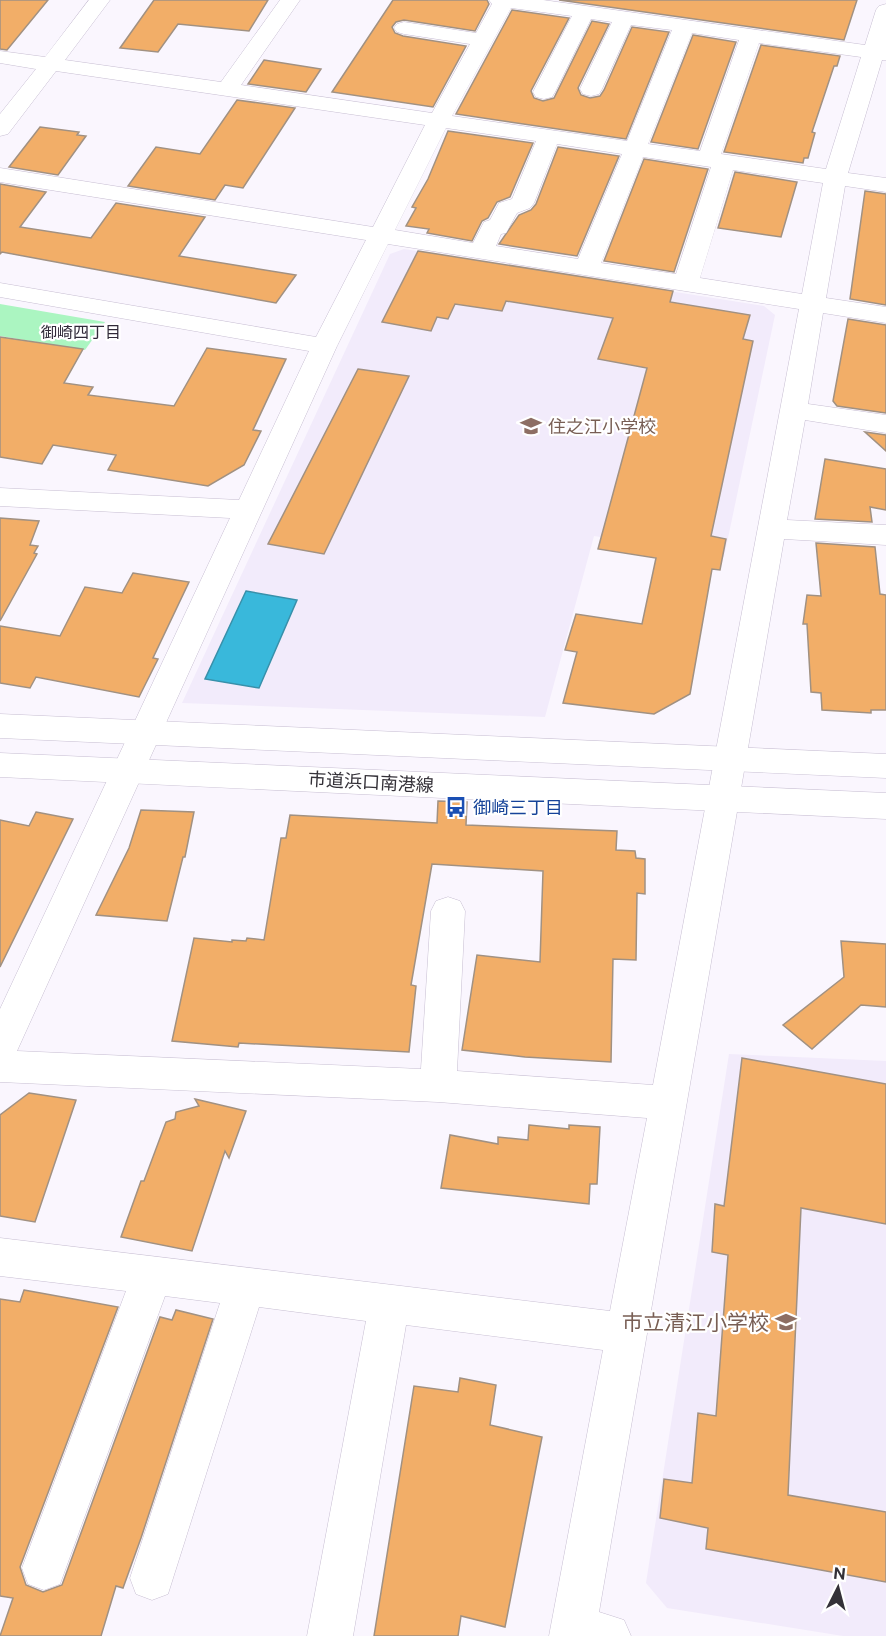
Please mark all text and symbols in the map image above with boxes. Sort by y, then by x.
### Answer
district label: 御崎四丁目 [41,323,121,342]
school or university icon: 住之江小学校 [519,414,543,438]
place label: 住之江小学校 [548,416,656,437]
street label: 市道浜口南港線 [308,768,434,796]
bus stop icon: 御崎三丁目 [444,795,468,819]
place label: 御崎三丁目 [473,797,563,818]
place label: 市立清江小学校 [622,1310,769,1335]
school or university icon: 市立清江小学校 [774,1310,798,1334]
north arrow [808,1558,868,1618]
text: N [832,1563,847,1584]

